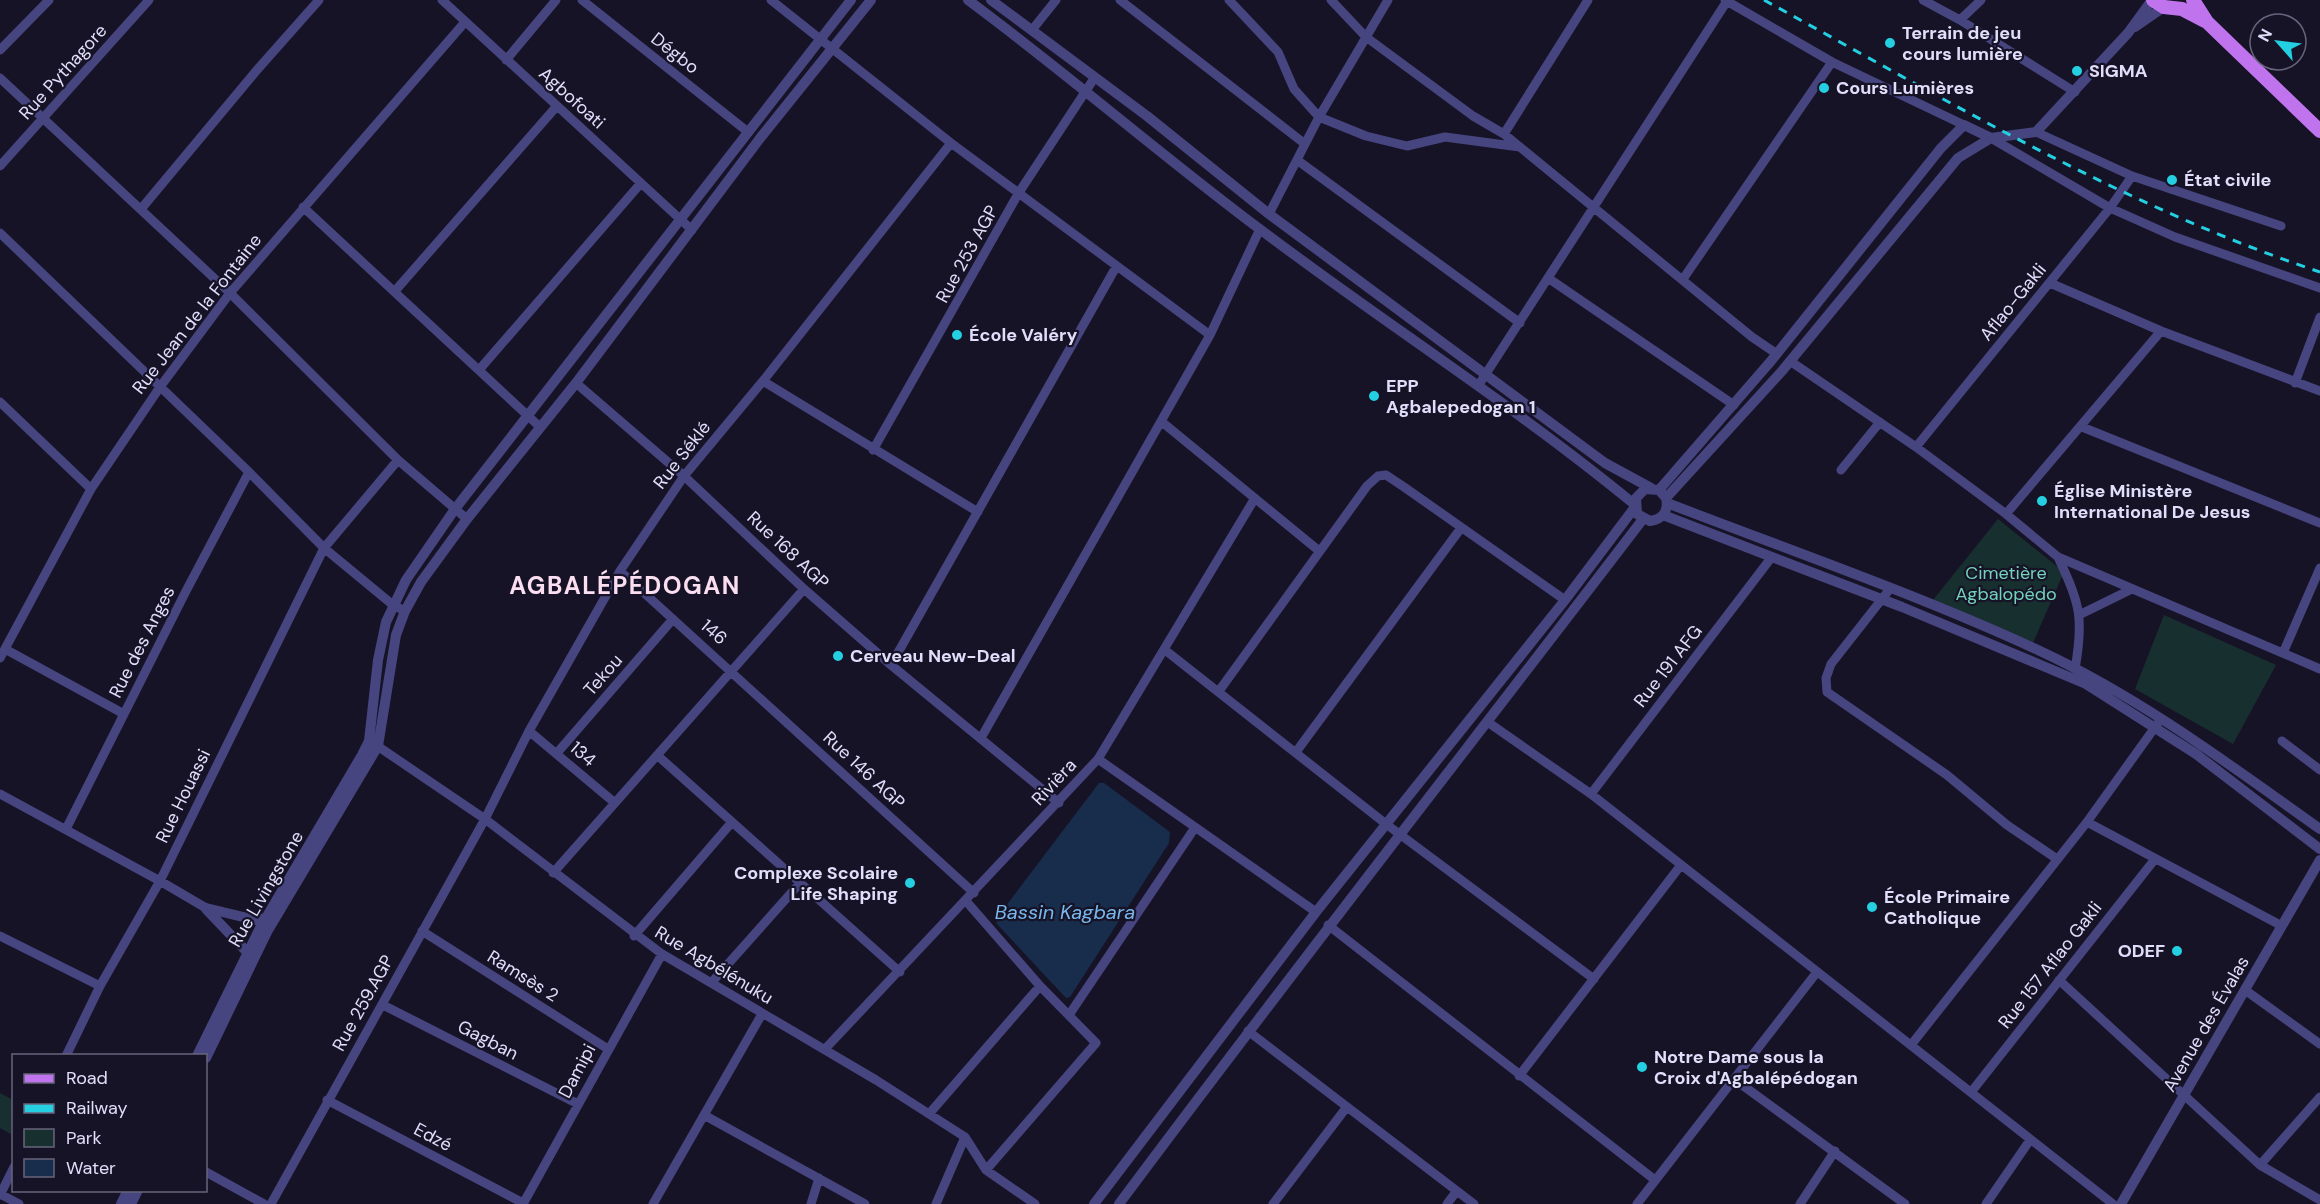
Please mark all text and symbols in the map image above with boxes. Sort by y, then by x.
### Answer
north arrow [2248,12,2308,72]
street label: Rue Pythagore [14,19,112,125]
place label: Terrain de jeu cours lumière [1902,21,2023,66]
text: N [2253,25,2277,45]
street label: Dégbo [646,27,704,79]
marker: Terrain de jeu cours lumière [1883,36,1897,50]
place label: SIGMA [2089,59,2148,83]
street label: Agbofoati [534,62,610,134]
marker: SIGMA [2070,64,2084,78]
place label: Cours Lumières [1836,76,1974,100]
marker: Cours Lumières [1817,81,1831,95]
place label: État civile [2184,168,2272,192]
marker: État civile [2165,173,2179,187]
street label: Rue 253 AGP [930,201,1004,307]
street label: Rue Jean de la Fontaine [127,229,267,399]
street label: Aflao-Gakli [1974,258,2052,346]
place label: École Valéry [969,323,1077,347]
marker: École Valéry [950,328,964,342]
place label: EPP Agbalepedogan 1 [1386,374,1535,419]
marker: EPP Agbalepedogan 1 [1367,389,1381,403]
street label: Rue Séklé [648,416,716,494]
place label: Église Ministère International De Jesus [2054,479,2250,524]
marker: Église Ministère International De Jesus [2035,494,2049,508]
street label: Rue 168 AGP [742,506,834,594]
park label: Cimetière Agbalopédo [1955,561,2057,606]
district label: AGBALÉPÉDOGAN [509,569,741,601]
street label: Rue des Anges [103,582,181,702]
street label: 146 [696,614,732,650]
street label: Rue 191 AFG [1628,620,1708,712]
place label: Cerveau New-Deal [850,644,1016,668]
street label: Tekou [578,649,628,701]
marker: Cerveau New-Deal [831,649,845,663]
street label: Rue 146 AGP [818,726,910,814]
street label: 134 [565,736,601,772]
street label: Rue Houassi [150,745,216,847]
street label: Rivièra [1026,754,1082,810]
street label: Rue Livingstone [223,826,309,952]
place label: Complexe Scolaire Life Shaping [734,861,898,906]
marker: Complexe Scolaire Life Shaping [903,876,917,890]
place label: École Primaire Catholique [1884,885,2010,930]
street label: Rue 157 Aflao Gakli [1993,897,2107,1033]
water label: Bassin Kagbara [995,899,1135,925]
marker: École Primaire Catholique [1865,900,1879,914]
street label: Rue Agbélénuku [650,920,778,1010]
place label: ODEF [2118,939,2165,963]
marker: ODEF [2170,944,2184,958]
street label: Ramsès 2 [483,945,563,1007]
street label: Rue 259.AGP [327,951,399,1055]
street label: Avenue des Évalas [2157,952,2255,1096]
street label: Gagban [454,1015,522,1065]
street label: Damipi [553,1040,601,1102]
place label: Notre Dame sous la Croix d'Agbalépédogan [1654,1045,1858,1090]
legend [12,1054,207,1192]
marker: Notre Dame sous la Croix d'Agbalépédogan [1635,1060,1649,1074]
text: Road [66,1066,108,1090]
text: Railway [66,1096,128,1120]
street label: Edzé [410,1117,456,1157]
text: Park [66,1126,102,1150]
text: Water [66,1156,116,1180]

